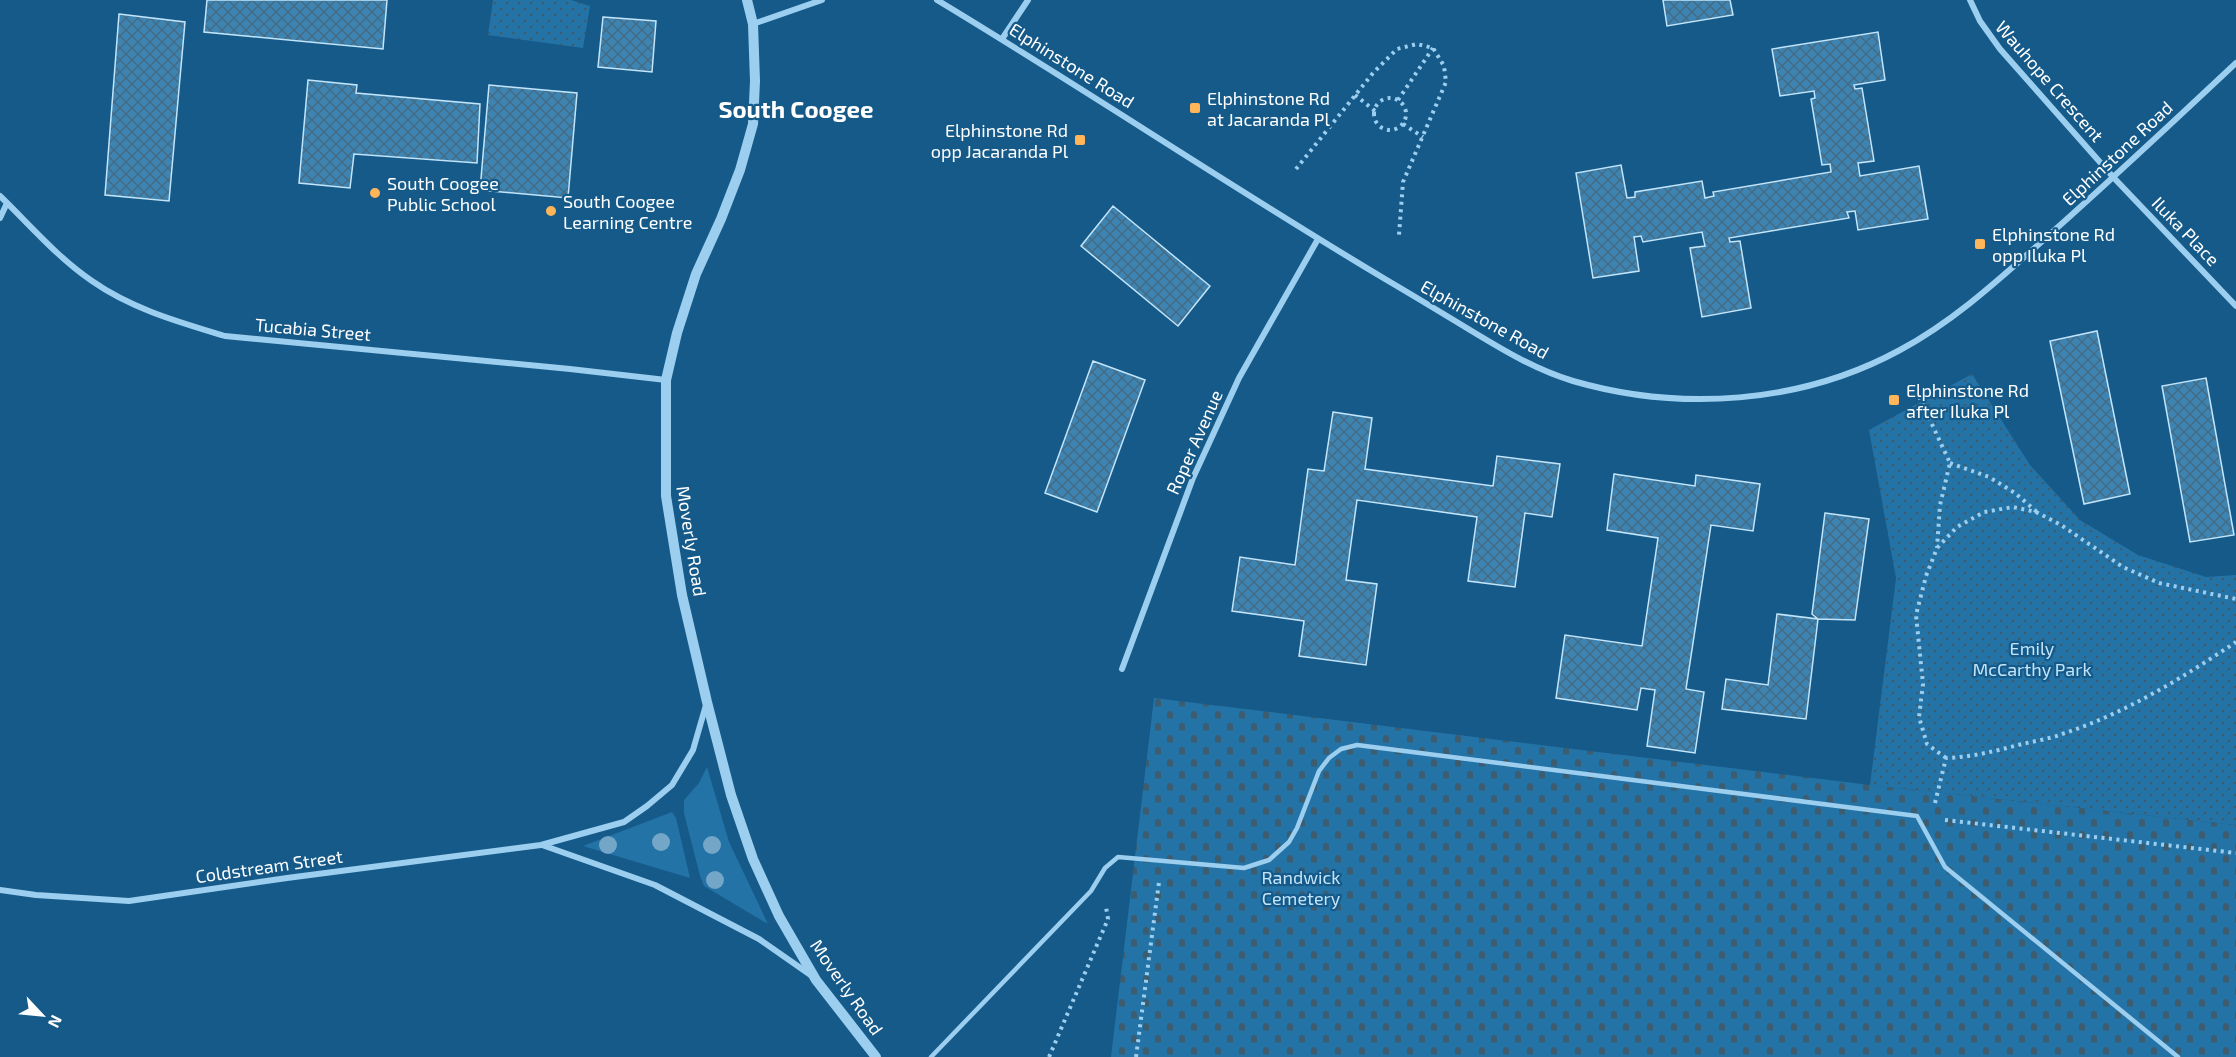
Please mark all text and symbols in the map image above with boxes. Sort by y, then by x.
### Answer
street label: Wauhope Crescent [1991,16,2109,146]
street label: Elphinstone Road [1006,18,1138,112]
place label: Elphinstone Rd at Jacaranda Pl [1207,87,1330,130]
district label: South Coogee [718,94,874,123]
street label: Elphinstone Road [2057,96,2177,210]
marker: Elphinstone Rd at Jacaranda Pl [1188,101,1202,115]
place label: Elphinstone Rd opp Jacaranda Pl [931,119,1069,162]
marker: Elphinstone Rd opp Jacaranda Pl [1073,133,1087,147]
place label: South Coogee Public School [387,172,499,215]
marker: South Coogee Public School [368,186,382,200]
place label: South Coogee Learning Centre [563,190,692,233]
street label: Iluka Place [2148,192,2224,270]
marker: South Coogee Learning Centre [544,204,558,218]
place label: Elphinstone Rd opp Iluka Pl [1992,223,2115,266]
marker: Elphinstone Rd opp Iluka Pl [1973,237,1987,251]
street label: Elphinstone Road [1417,275,1553,363]
street label: Tucabia Street [254,313,372,345]
place label: Elphinstone Rd after Iluka Pl [1906,379,2029,422]
street label: Roper Avenue [1161,386,1227,498]
marker: Elphinstone Rd after Iluka Pl [1887,393,1901,407]
street label: Moverly Road [672,484,712,598]
park label: Emily McCarthy Park [1972,637,2092,680]
street label: Coldstream Street [194,845,344,887]
park label: Randwick Cemetery [1261,866,1341,909]
street label: Moverly Road [806,935,888,1039]
north arrow [12,985,72,1045]
text: N [45,1012,67,1031]

